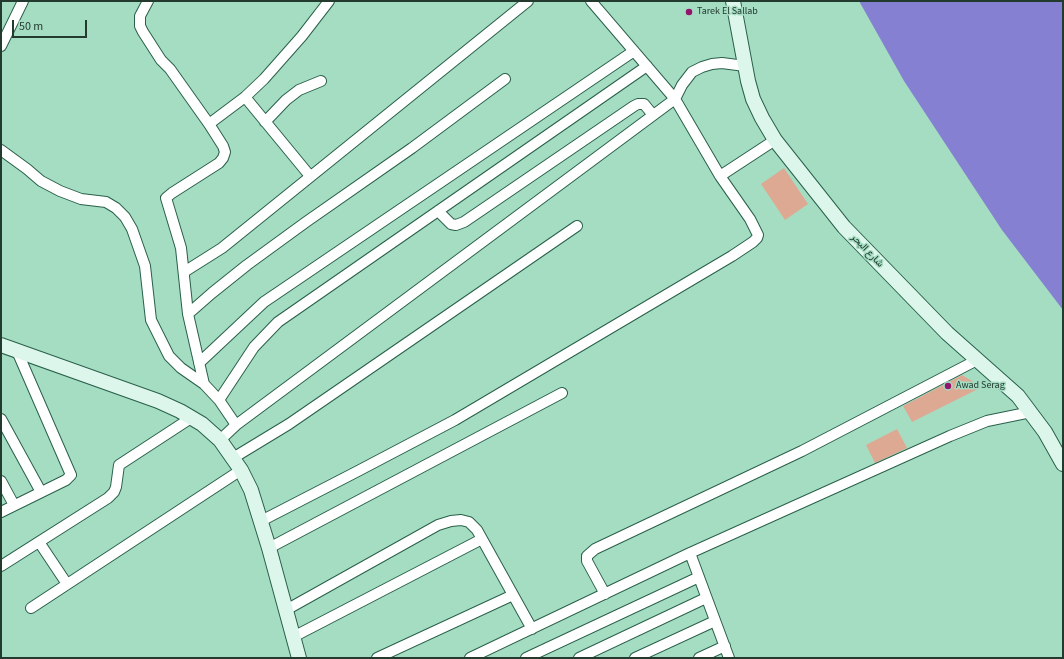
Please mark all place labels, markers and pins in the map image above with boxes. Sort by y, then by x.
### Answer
place label: Tarek El Sallab [697,6,758,18]
marker: Tarek El Sallab [684,7,694,17]
place label: Awad Serag [956,380,1005,392]
marker: Awad Serag [943,381,953,391]

